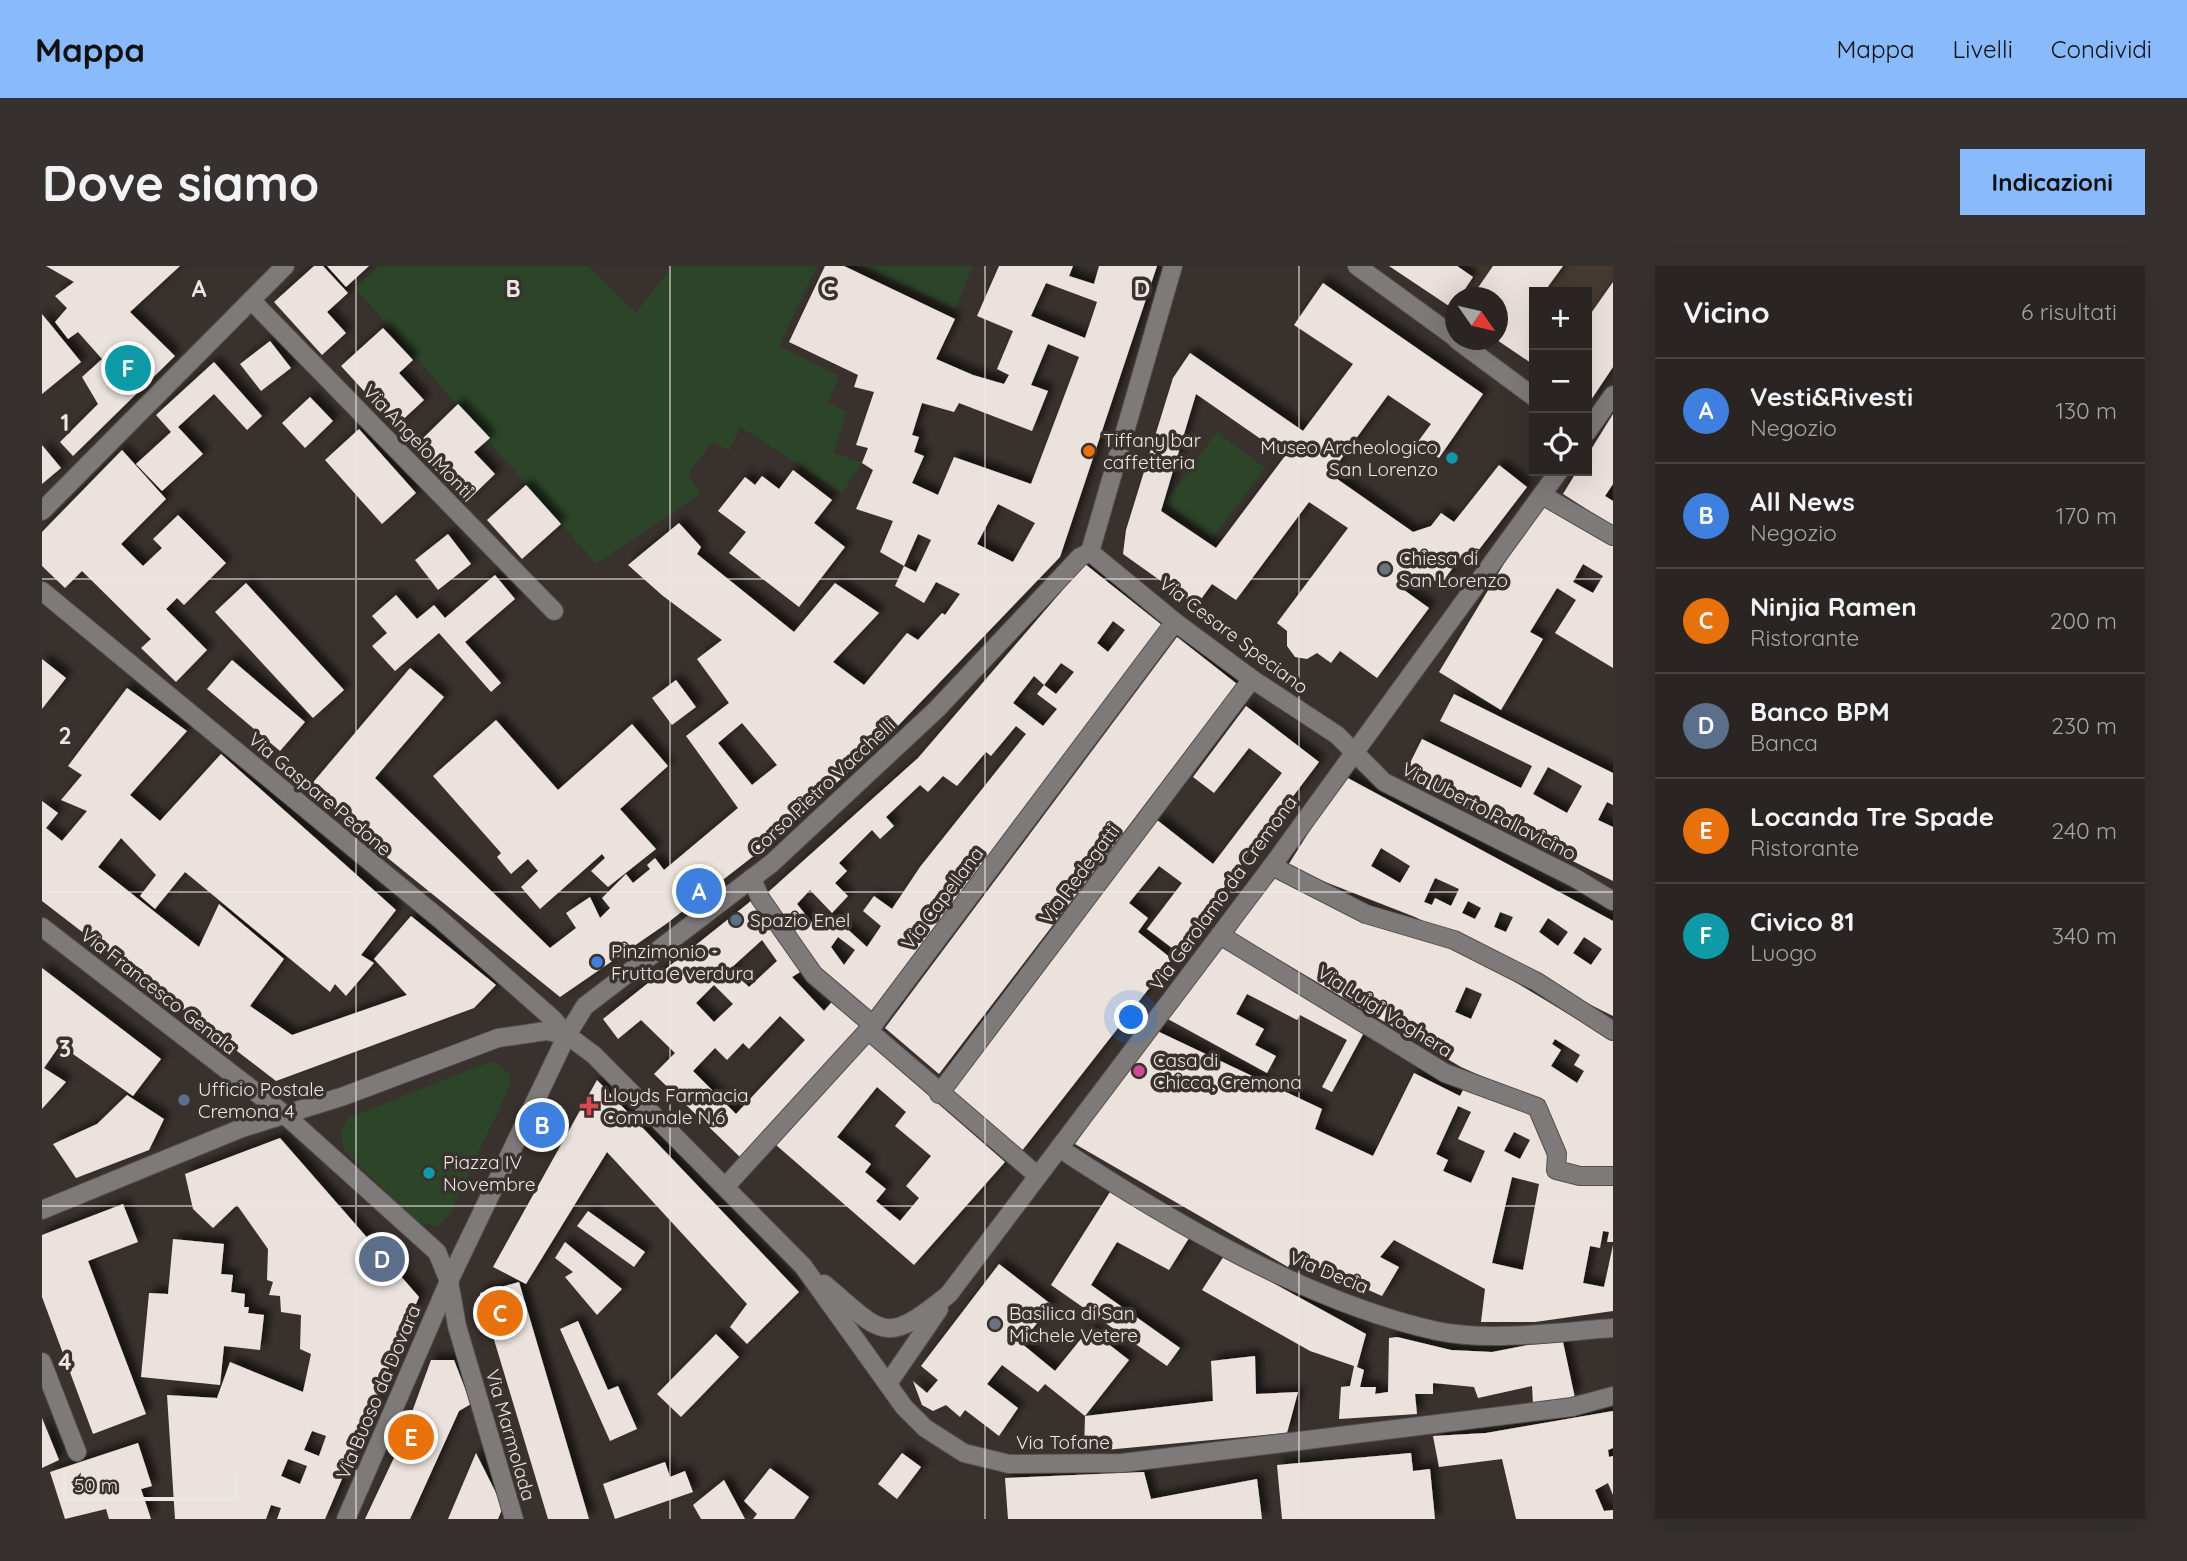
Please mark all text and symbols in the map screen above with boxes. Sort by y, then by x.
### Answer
text: Mappa [35,29,145,70]
text: Mappa [1837,34,1915,64]
text: Livelli [1953,34,2013,64]
text: Condividi [2051,34,2152,64]
button: Indicazioni [1960,149,2145,215]
text: Dove siamo [42,152,319,213]
text: A [192,274,207,303]
text: B [505,274,521,303]
text: C [821,274,835,303]
text: D [1134,274,1150,303]
north arrow [1445,287,1508,350]
map controls [1529,287,1592,476]
button: + [1529,287,1592,350]
text: Vicino [1683,293,1770,331]
text: 6 risultati [2021,297,2117,326]
pin: F [105,342,151,394]
button: − [1529,350,1592,413]
street label: Via Angelo Monti [358,379,478,503]
text: Vesti&Rivesti [1750,380,1913,413]
text: A [1699,396,1713,425]
text: 130 m [2055,396,2117,425]
text: 1 [61,408,69,437]
button: locate [1529,413,1592,476]
text: Negozio [1750,413,1837,442]
place label: Tiffany bar caffetteria [1103,428,1202,474]
place label: Museo Archeologico San Lorenzo [1260,435,1438,481]
marker: Tiffany bar caffetteria [1081,443,1097,459]
marker: Museo Archeologico San Lorenzo [1444,450,1460,466]
text: All News [1750,485,1855,518]
text: B [1698,501,1714,530]
text: 170 m [2056,501,2117,530]
text: Negozio [1750,518,1837,547]
place label: Chiesa di San Lorenzo [1399,546,1508,592]
marker: Chiesa di San Lorenzo [1377,561,1393,577]
street label: Via Cesare Speciano [1155,571,1313,699]
text: Ninjia Ramen [1750,590,1917,623]
text: C [1699,606,1713,635]
text: 200 m [2050,606,2117,635]
text: Ristorante [1750,623,1859,652]
text: Banco BPM [1750,695,1890,728]
text: D [1698,711,1714,740]
text: 230 m [2051,711,2117,740]
street label: Corso Pietro Vacchelli [744,713,900,861]
text: 2 [58,721,72,750]
street label: Via Gaspare Pedone [243,727,397,861]
text: Banca [1750,728,1818,757]
street label: Via Uberto Pallavicino [1398,757,1580,865]
street label: Via Gerolamo da Cremona [1144,791,1302,995]
text: Locanda Tre Spade [1750,800,1994,833]
text: E [1699,816,1713,845]
text: 240 m [2052,816,2117,845]
street label: Via Redegatti [1034,819,1124,929]
text: Ristorante [1750,833,1859,862]
street label: Via Capellana [896,842,988,954]
pin: A [676,865,722,917]
text: Civico 81 [1750,905,1855,938]
place label: Spazio Enel [750,908,850,932]
marker: Spazio Enel [728,912,744,928]
text: F [1700,921,1712,950]
text: 340 m [2052,921,2117,950]
street label: Via Francesco Genala [76,922,242,1060]
text: Luogo [1750,938,1817,967]
place label: Pinzimonio - Frutta e verdura [611,939,754,985]
marker: Pinzimonio - Frutta e verdura [589,954,605,970]
street label: Via Luigi Voghera [1313,960,1457,1062]
your location [1114,1000,1148,1034]
text: 3 [59,1034,71,1063]
place label: Casa di Chicca, Cremona [1153,1048,1302,1094]
marker: Casa di Chicca, Cremona [1131,1063,1147,1079]
place label: Ufficio Postale Cremona 4 [198,1077,324,1123]
place label: Lloyds Farmacia Comunale N.6 [603,1083,749,1129]
marker: Ufficio Postale Cremona 4 [176,1092,192,1108]
marker: Lloyds Farmacia Comunale N.6 [581,1098,597,1114]
pin: B [519,1099,565,1151]
place label: Piazza IV Novembre [443,1150,535,1196]
marker: Piazza IV Novembre [421,1165,437,1181]
pin: D [359,1233,405,1285]
street label: Via Decia [1286,1245,1372,1299]
pin: C [477,1287,523,1339]
street label: Via Buoso da Dovara [330,1301,426,1483]
place label: Basilica di San Michele Vetere [1009,1301,1138,1347]
marker: Basilica di San Michele Vetere [987,1316,1003,1332]
text: 4 [58,1347,72,1376]
street label: Via Marmolada [481,1366,541,1504]
pin: E [388,1411,434,1463]
street label: Via Tofane [1016,1430,1110,1454]
scale bar [63,1470,238,1502]
text: 50 m [74,1473,118,1497]

